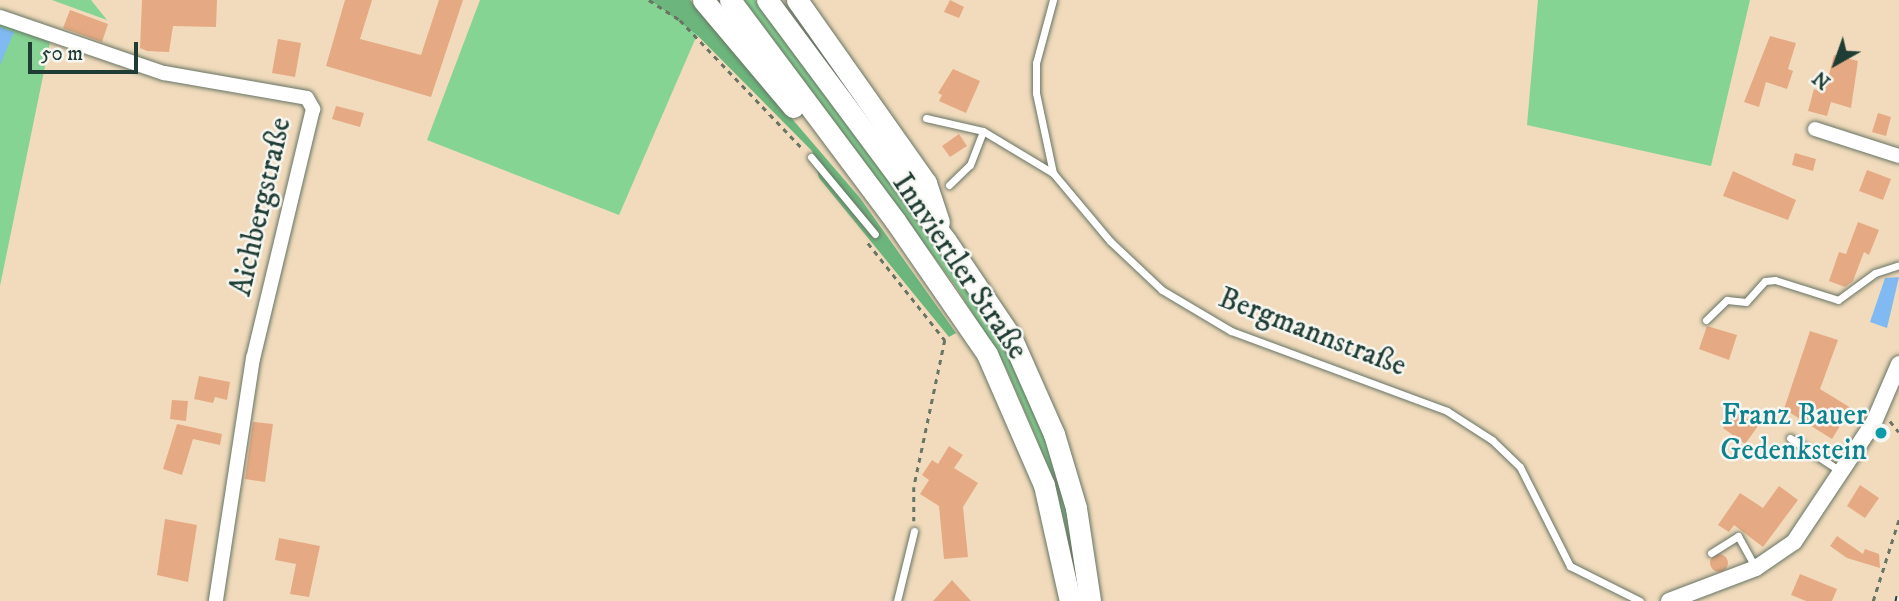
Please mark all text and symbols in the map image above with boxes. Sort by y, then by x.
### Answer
scale bar [32,28,142,72]
north arrow [1801,28,1871,98]
text: 50 m [41,41,83,67]
text: N [1809,66,1836,93]
street label: Aichbergstraße [224,114,300,300]
street label: Innviertler Straße [884,167,1034,367]
street label: Bergmannstraße [1213,281,1411,385]
place label: Franz Bauer Gedenkstein [1720,398,1867,468]
marker: Franz Bauer Gedenkstein [1873,425,1889,441]

